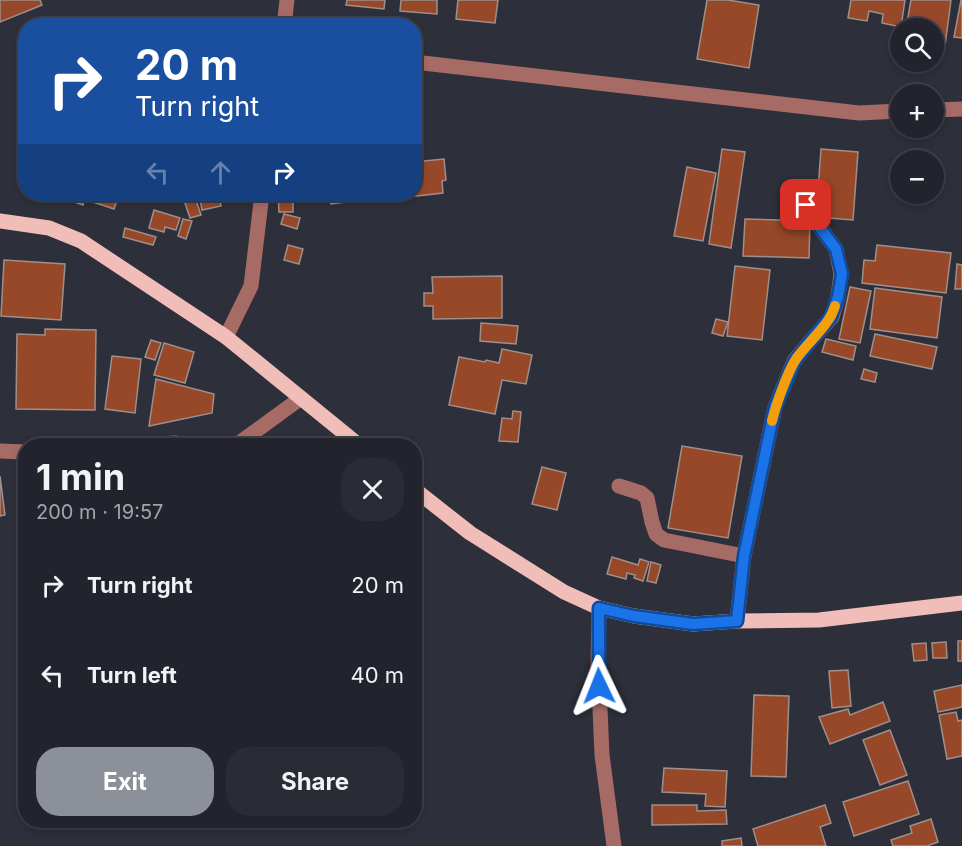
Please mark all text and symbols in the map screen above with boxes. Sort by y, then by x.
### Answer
map controls [890,18,944,204]
button: search [890,18,944,72]
text: 20 m [135,39,238,90]
icon: right [36,42,114,120]
button: + [890,84,944,138]
text: Turn right [135,90,259,123]
button: − [890,150,944,204]
icon: left [141,156,174,189]
icon: ahead [204,156,237,189]
icon: right [267,156,300,189]
pin [780,179,831,230]
icon: arrive [789,188,822,221]
text: 1 min [36,455,125,499]
button: close [341,458,404,521]
text: 200 m · 19:57 [36,500,163,524]
icon: right [36,569,69,602]
text: Turn right [87,572,193,598]
text: 20 m [351,572,404,598]
position arrow [567,654,631,718]
icon: left [36,659,69,692]
text: Turn left [87,662,177,688]
text: 40 m [350,662,404,688]
button: Exit [36,747,214,816]
button: Share [226,747,404,816]

